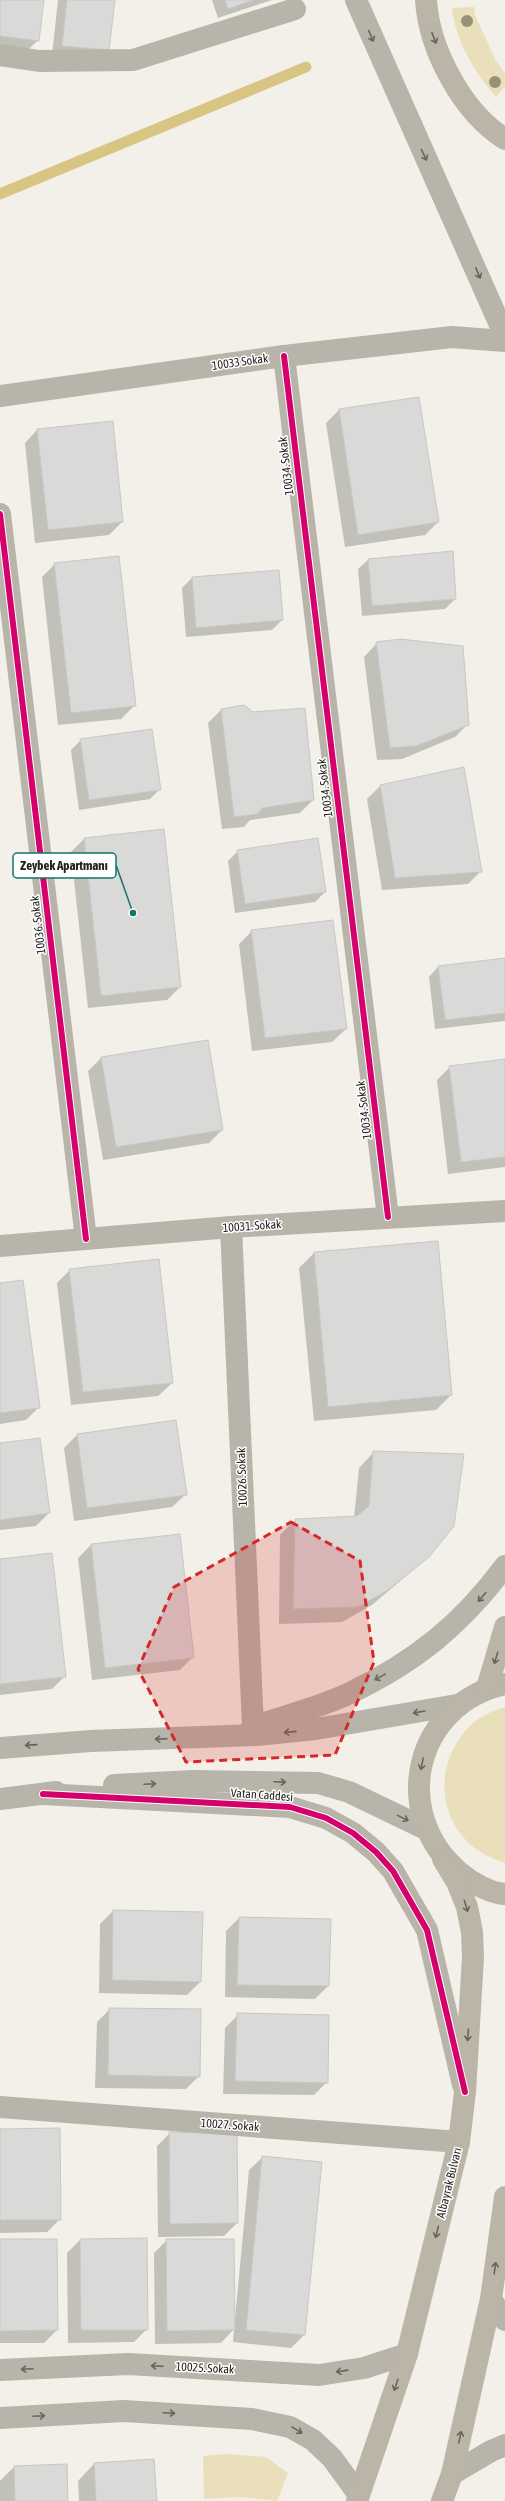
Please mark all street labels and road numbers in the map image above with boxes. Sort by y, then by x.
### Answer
street label: 10033 Sokak [211,351,270,373]
street label: 10034. Sokak [275,435,297,496]
street label: 10034. Sokak [314,757,336,818]
street label: 10036. Sokak [27,894,49,955]
street label: 10034. Sokak [353,1079,375,1140]
street label: 10031. Sokak [222,1217,283,1235]
street label: 10026. Sokak [234,1447,250,1507]
street label: Vatan Caddesi [230,1786,294,1804]
street label: 10027. Sokak [200,2116,261,2134]
street label: Albayrak Bulvarı [433,2146,465,2220]
street label: 10025. Sokak [175,2359,235,2377]

